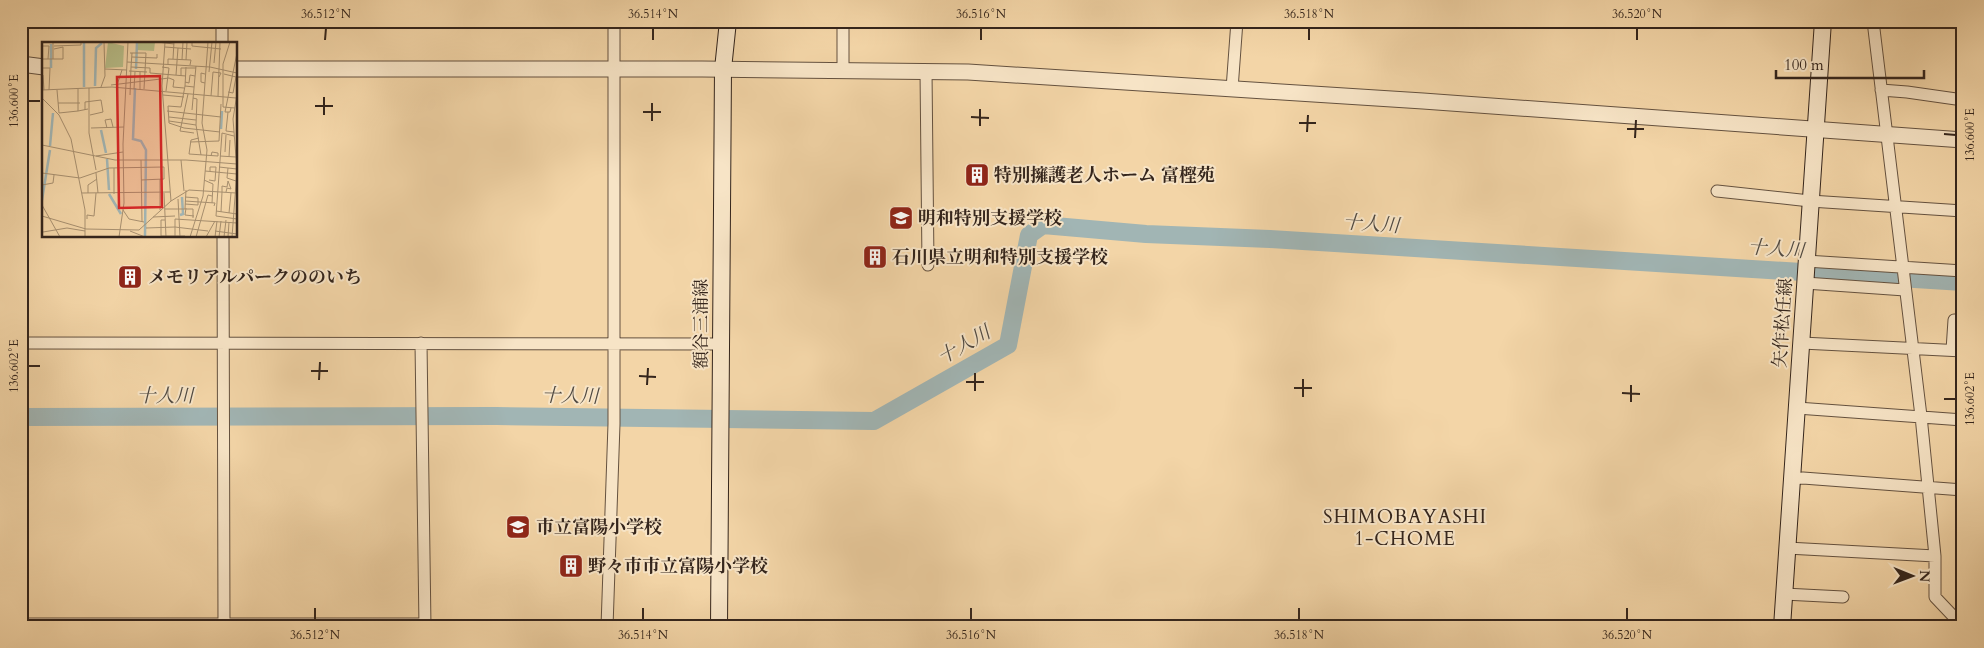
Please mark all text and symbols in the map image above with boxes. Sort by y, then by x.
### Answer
text: 36.512°N [301,6,352,22]
text: 36.514°N [628,6,679,22]
text: 36.516°N [956,6,1007,22]
text: 36.518°N [1284,6,1335,22]
text: 36.520°N [1612,6,1663,22]
inset map [42,42,238,238]
scale bar [1776,48,1924,80]
text: 100 m [1784,55,1824,75]
text: 136.600°E [6,74,22,128]
text: 136.600°E [1962,108,1978,162]
building icon: 特別擁護老人ホーム 富樫苑 [964,162,990,188]
place label: 特別擁護老人ホーム 富樫苑 [994,163,1215,188]
school or university icon: 明和特別支援学校 [888,205,914,231]
place label: 明和特別支援学校 [918,206,1062,231]
water label: 十人川 [1342,209,1402,239]
water label: 十人川 [1747,234,1807,264]
building icon: 石川県立明和特別支援学校 [862,244,888,270]
place label: 石川県立明和特別支援学校 [892,245,1108,270]
building icon: メモリアルパークののいち [117,264,143,290]
place label: メモリアルパークののいち [148,265,362,290]
street label: 矢作松任線 [1767,277,1799,369]
street label: 額谷三浦線 [689,279,714,369]
water label: 十人川 [933,318,997,371]
text: 136.602°E [6,339,22,393]
text: 136.602°E [1962,372,1978,426]
water label: 十人川 [136,383,195,409]
water label: 十人川 [541,383,601,410]
district label: SHIMOBAYASHI 1-CHOME [1323,504,1487,552]
school or university icon: 市立富陽小学校 [505,514,531,540]
place label: 市立富陽小学校 [536,515,662,540]
north arrow [1886,550,1936,600]
building icon: 野々市市立富陽小学校 [558,553,584,579]
place label: 野々市市立富陽小学校 [588,554,768,579]
text: N [1915,570,1934,582]
text: 36.512°N [290,627,341,643]
text: 36.514°N [618,627,669,643]
text: 36.516°N [946,627,997,643]
text: 36.518°N [1274,627,1325,643]
text: 36.520°N [1602,627,1653,643]

